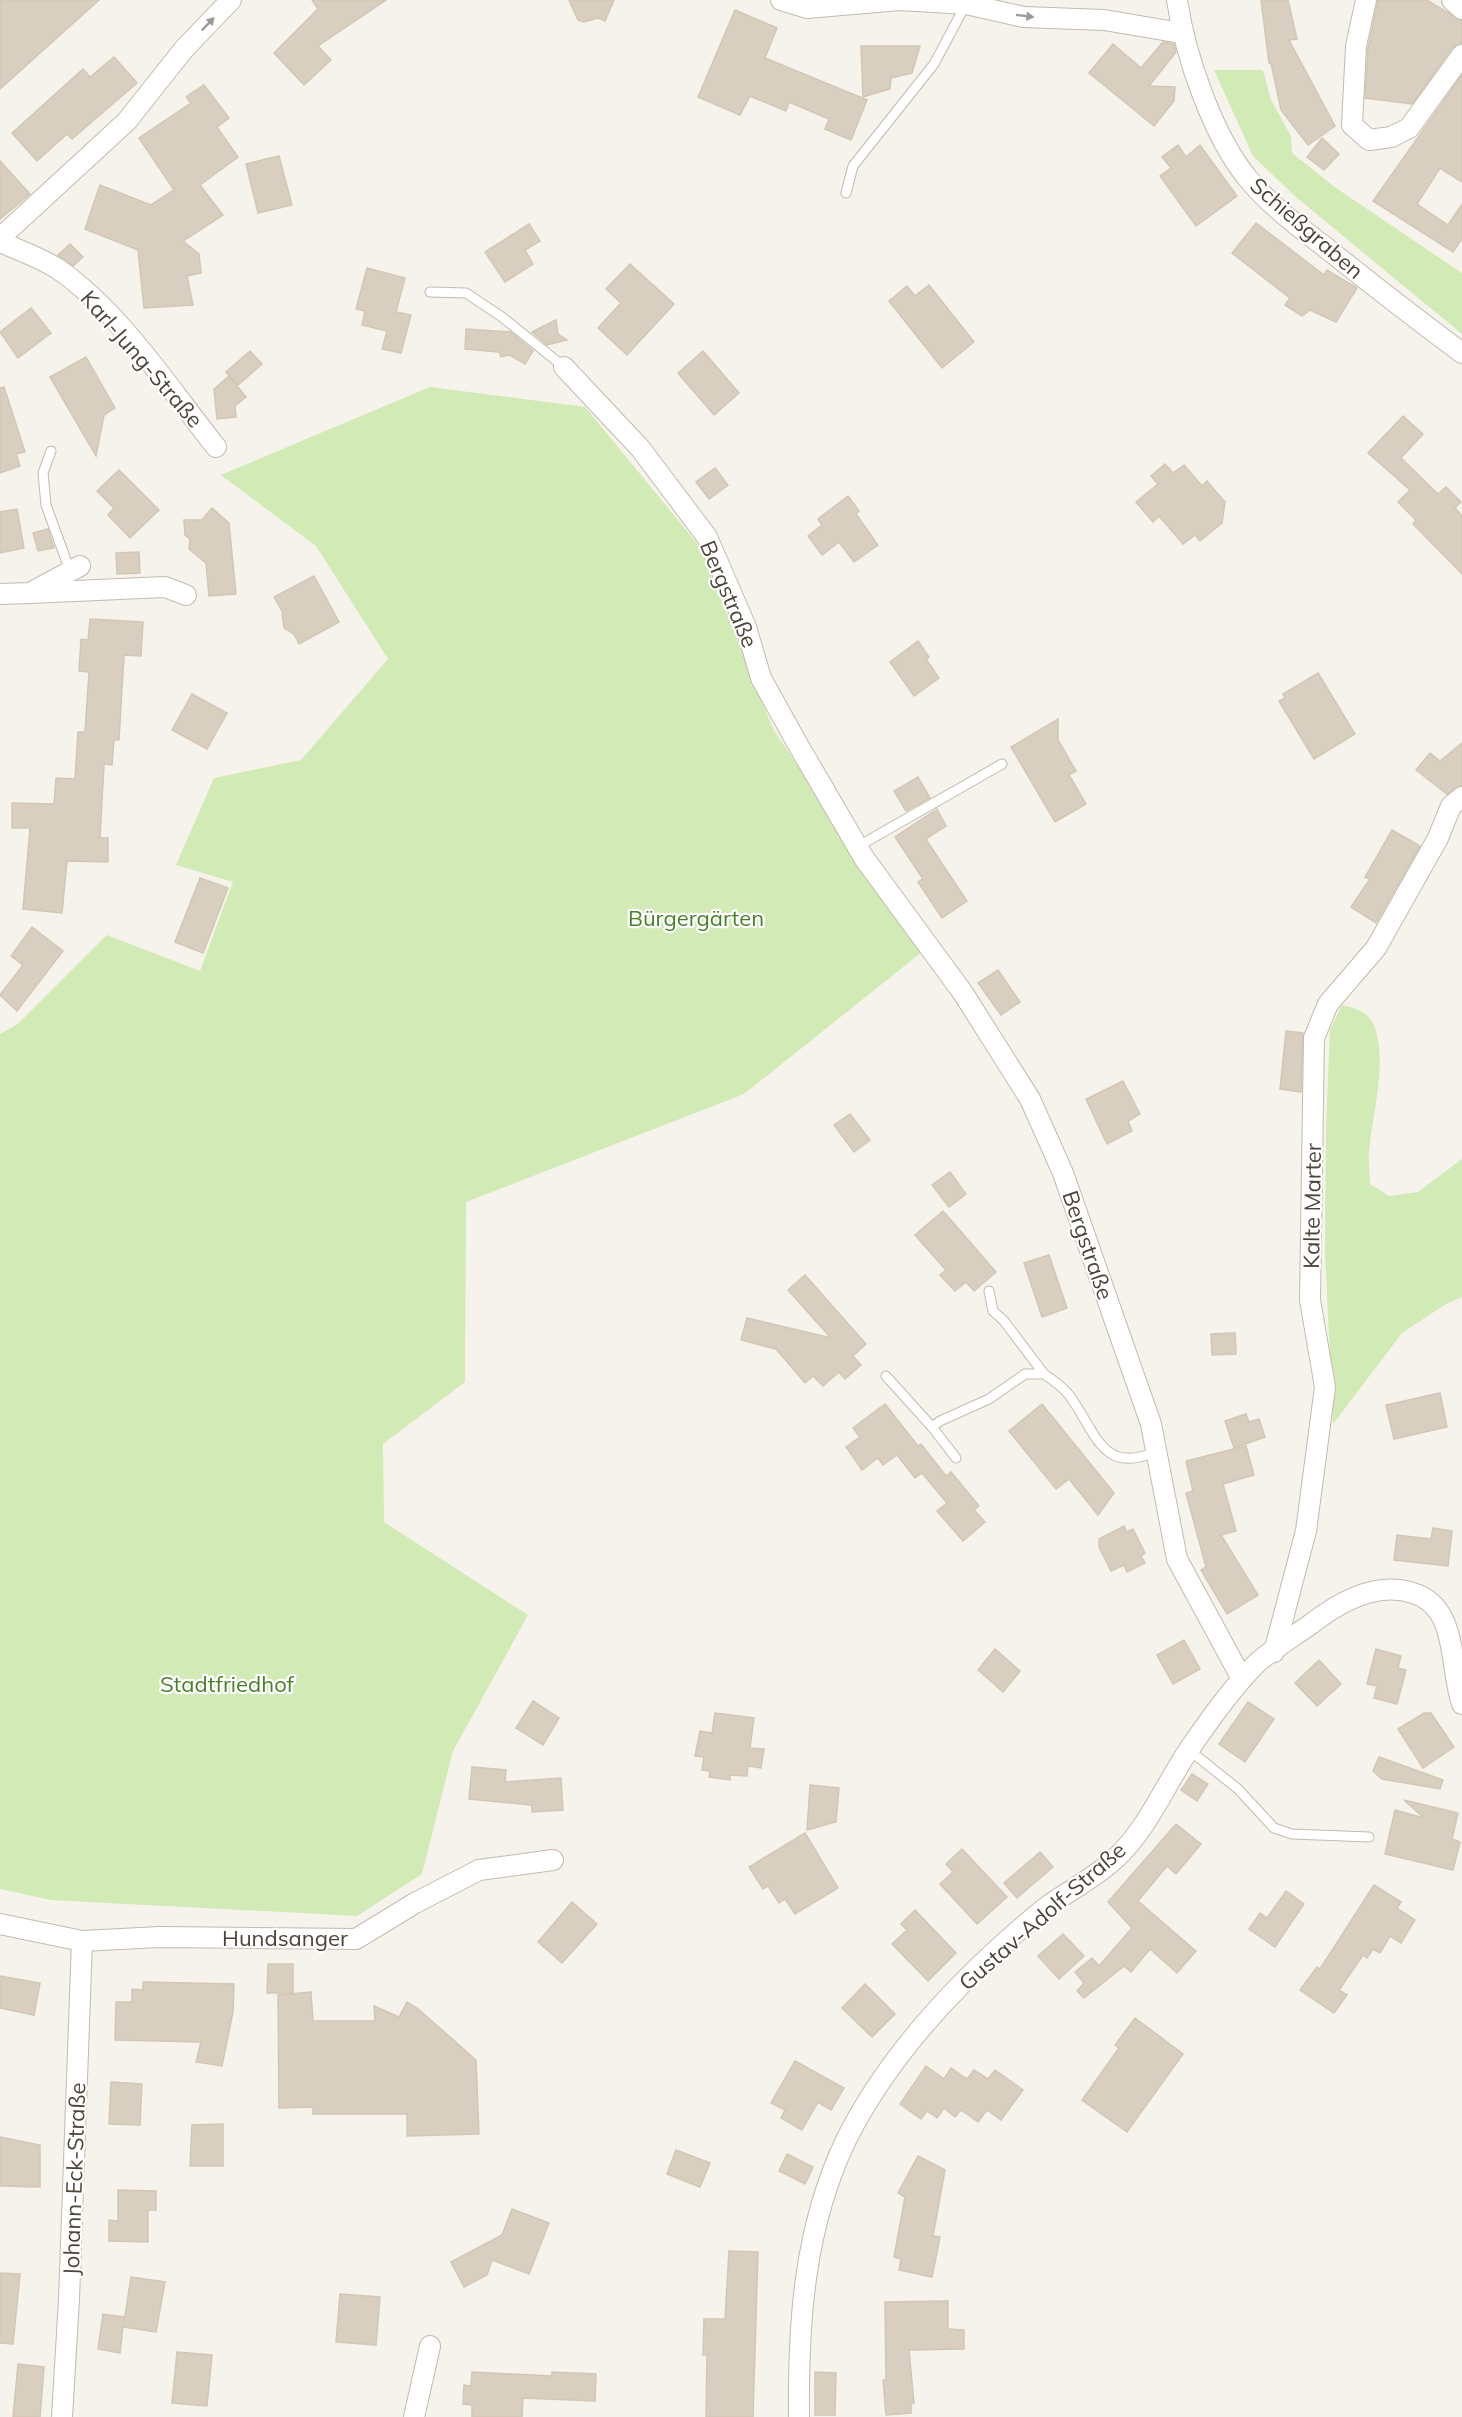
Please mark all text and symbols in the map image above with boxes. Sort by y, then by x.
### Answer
one-way arrow [1016,11,1035,21]
one-way arrow [200,18,214,32]
street label: Schießgraben [1245,171,1369,285]
street label: Karl-Jung-Straße [75,285,209,433]
street label: Bergstraße [694,536,764,652]
park label: Bürgergärten [628,904,764,932]
street label: Kalte Marter [1297,1143,1327,1269]
street label: Bergstraße [1056,1187,1120,1303]
park label: Stadtfriedhof [160,1670,295,1698]
street label: Gustav-Adolf-Straße [953,1836,1131,1996]
street label: Hundsanger [222,1924,348,1952]
street label: Johann-Eck-Straße [57,2082,91,2276]

